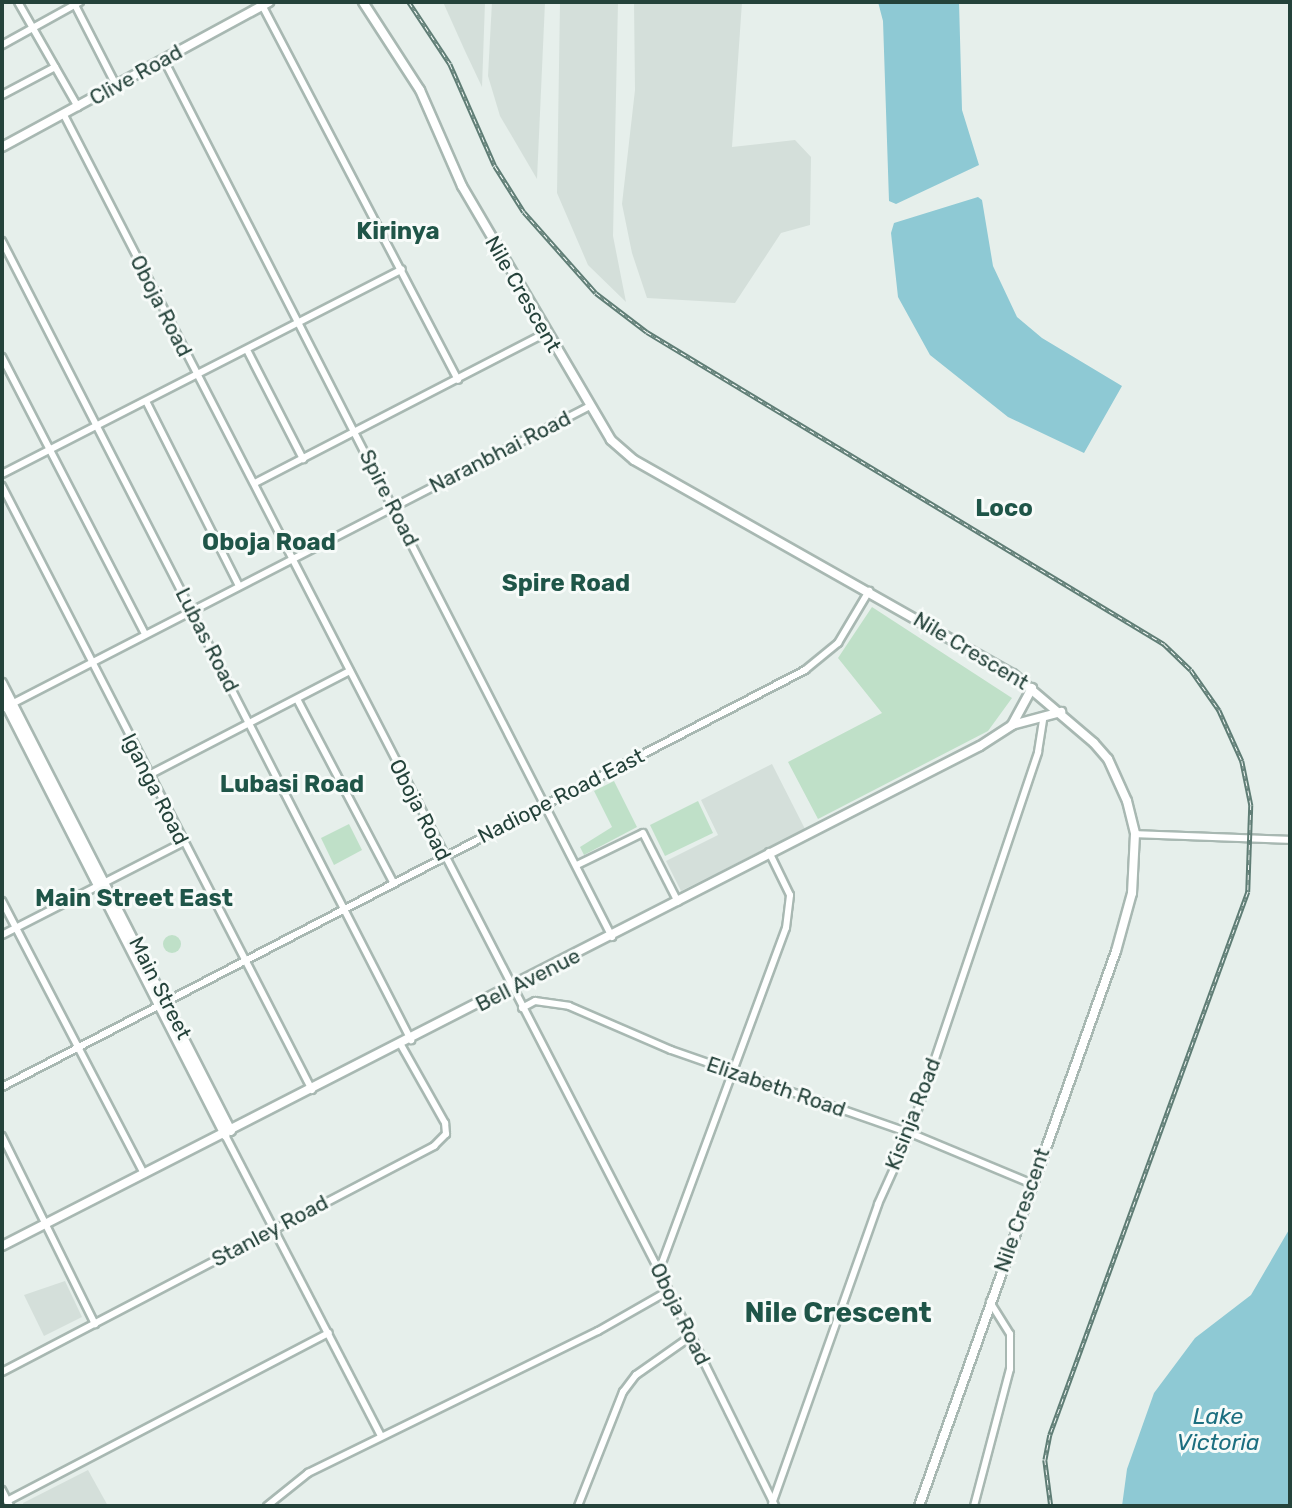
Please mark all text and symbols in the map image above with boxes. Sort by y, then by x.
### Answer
street label: Clive Road [85,39,187,111]
district label: Kirinya [356,218,440,246]
street label: Nile Crescent [480,231,566,357]
street label: Oboja Road [125,251,197,361]
street label: Naranbhai Road [425,406,575,498]
street label: Spire Road [354,445,424,551]
district label: Loco [975,495,1033,523]
district label: Oboja Road [202,529,336,557]
district label: Spire Road [502,570,630,598]
street label: Lubas Road [170,584,244,696]
street label: Nile Crescent [909,607,1033,695]
street label: Iganga Road [116,729,194,849]
street label: Nadiope Road East [474,743,648,849]
street label: Oboja Road [384,755,456,865]
district label: Lubasi Road [220,771,364,799]
district label: Main Street East [35,885,233,913]
street label: Main Street [123,932,197,1044]
street label: Bell Avenue [471,943,585,1017]
street label: Elizabeth Road [703,1051,849,1123]
street label: Kisinja Road [880,1054,946,1174]
street label: Nile Crescent [989,1144,1055,1276]
street label: Stanley Road [207,1190,333,1272]
street label: Oboja Road [644,1259,716,1369]
district label: Nile Crescent [744,1296,932,1330]
water label: Lake Victoria [1176,1402,1260,1456]

